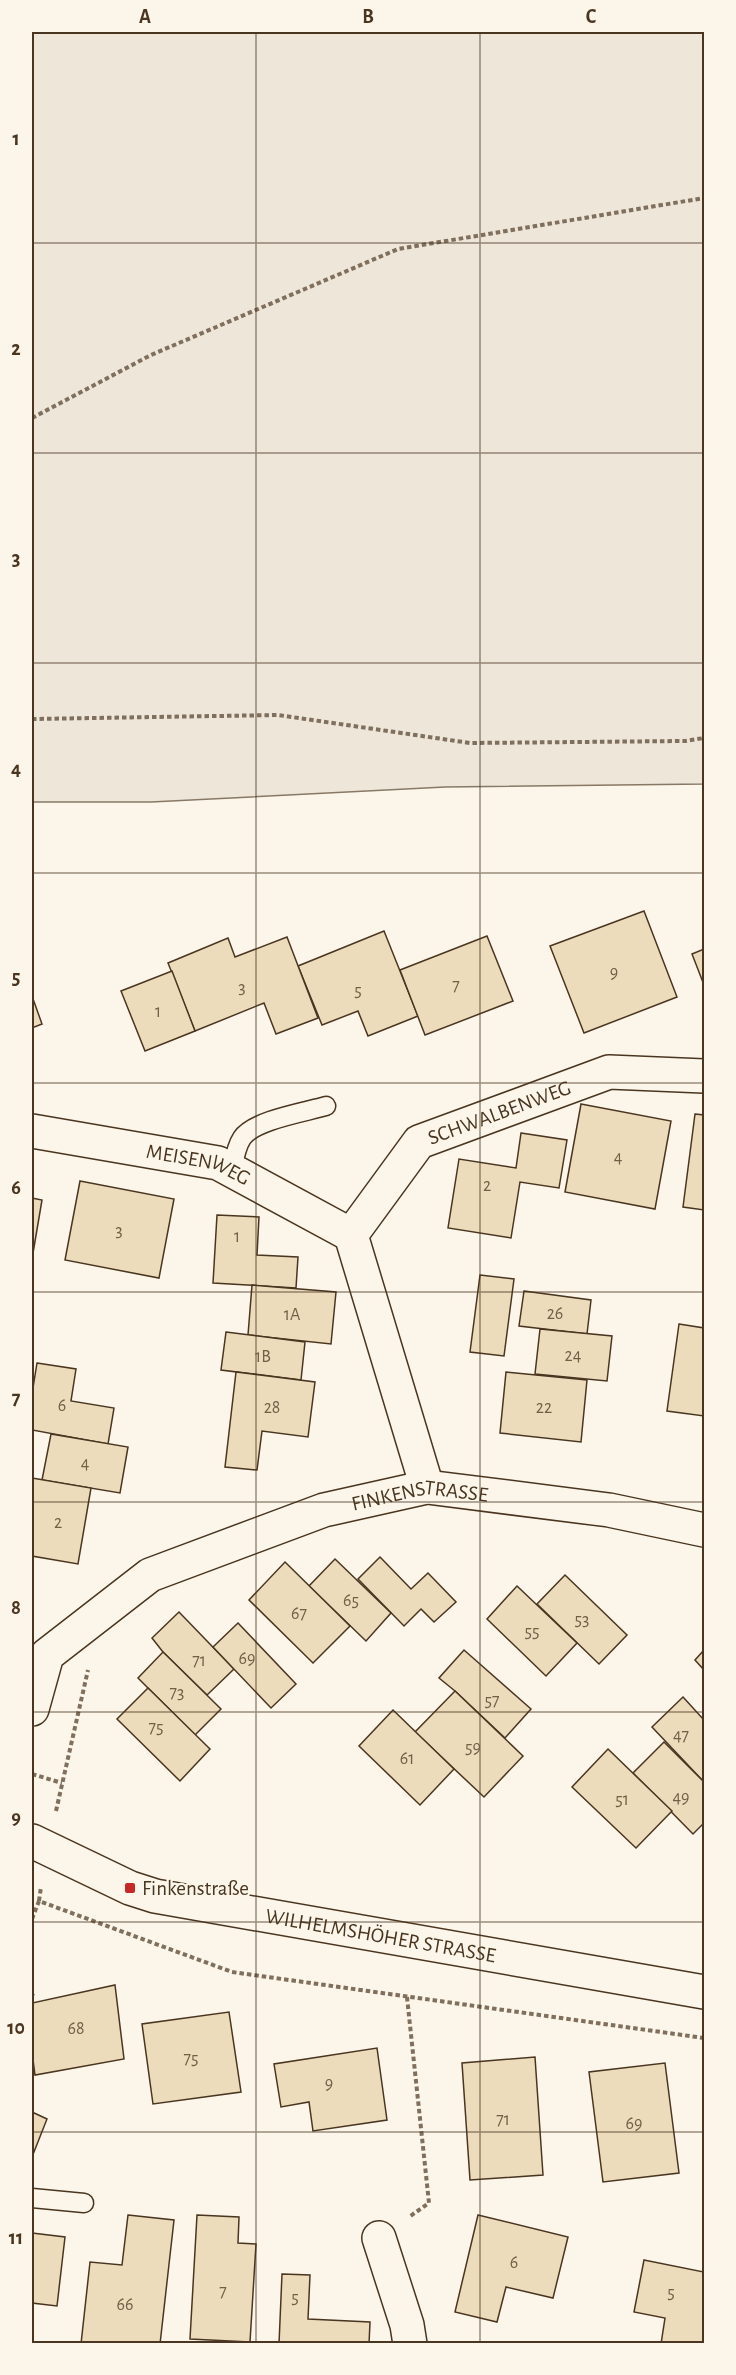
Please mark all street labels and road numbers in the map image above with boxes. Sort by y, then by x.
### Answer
street label: SCHWALBENWEG [425,1077,574,1149]
street label: MEISENWEG [145,1141,254,1189]
street label: FINKENSTRASSE [350,1477,489,1515]
street label: WILHELMSHÖHER STRASSE [264,1905,497,1966]

